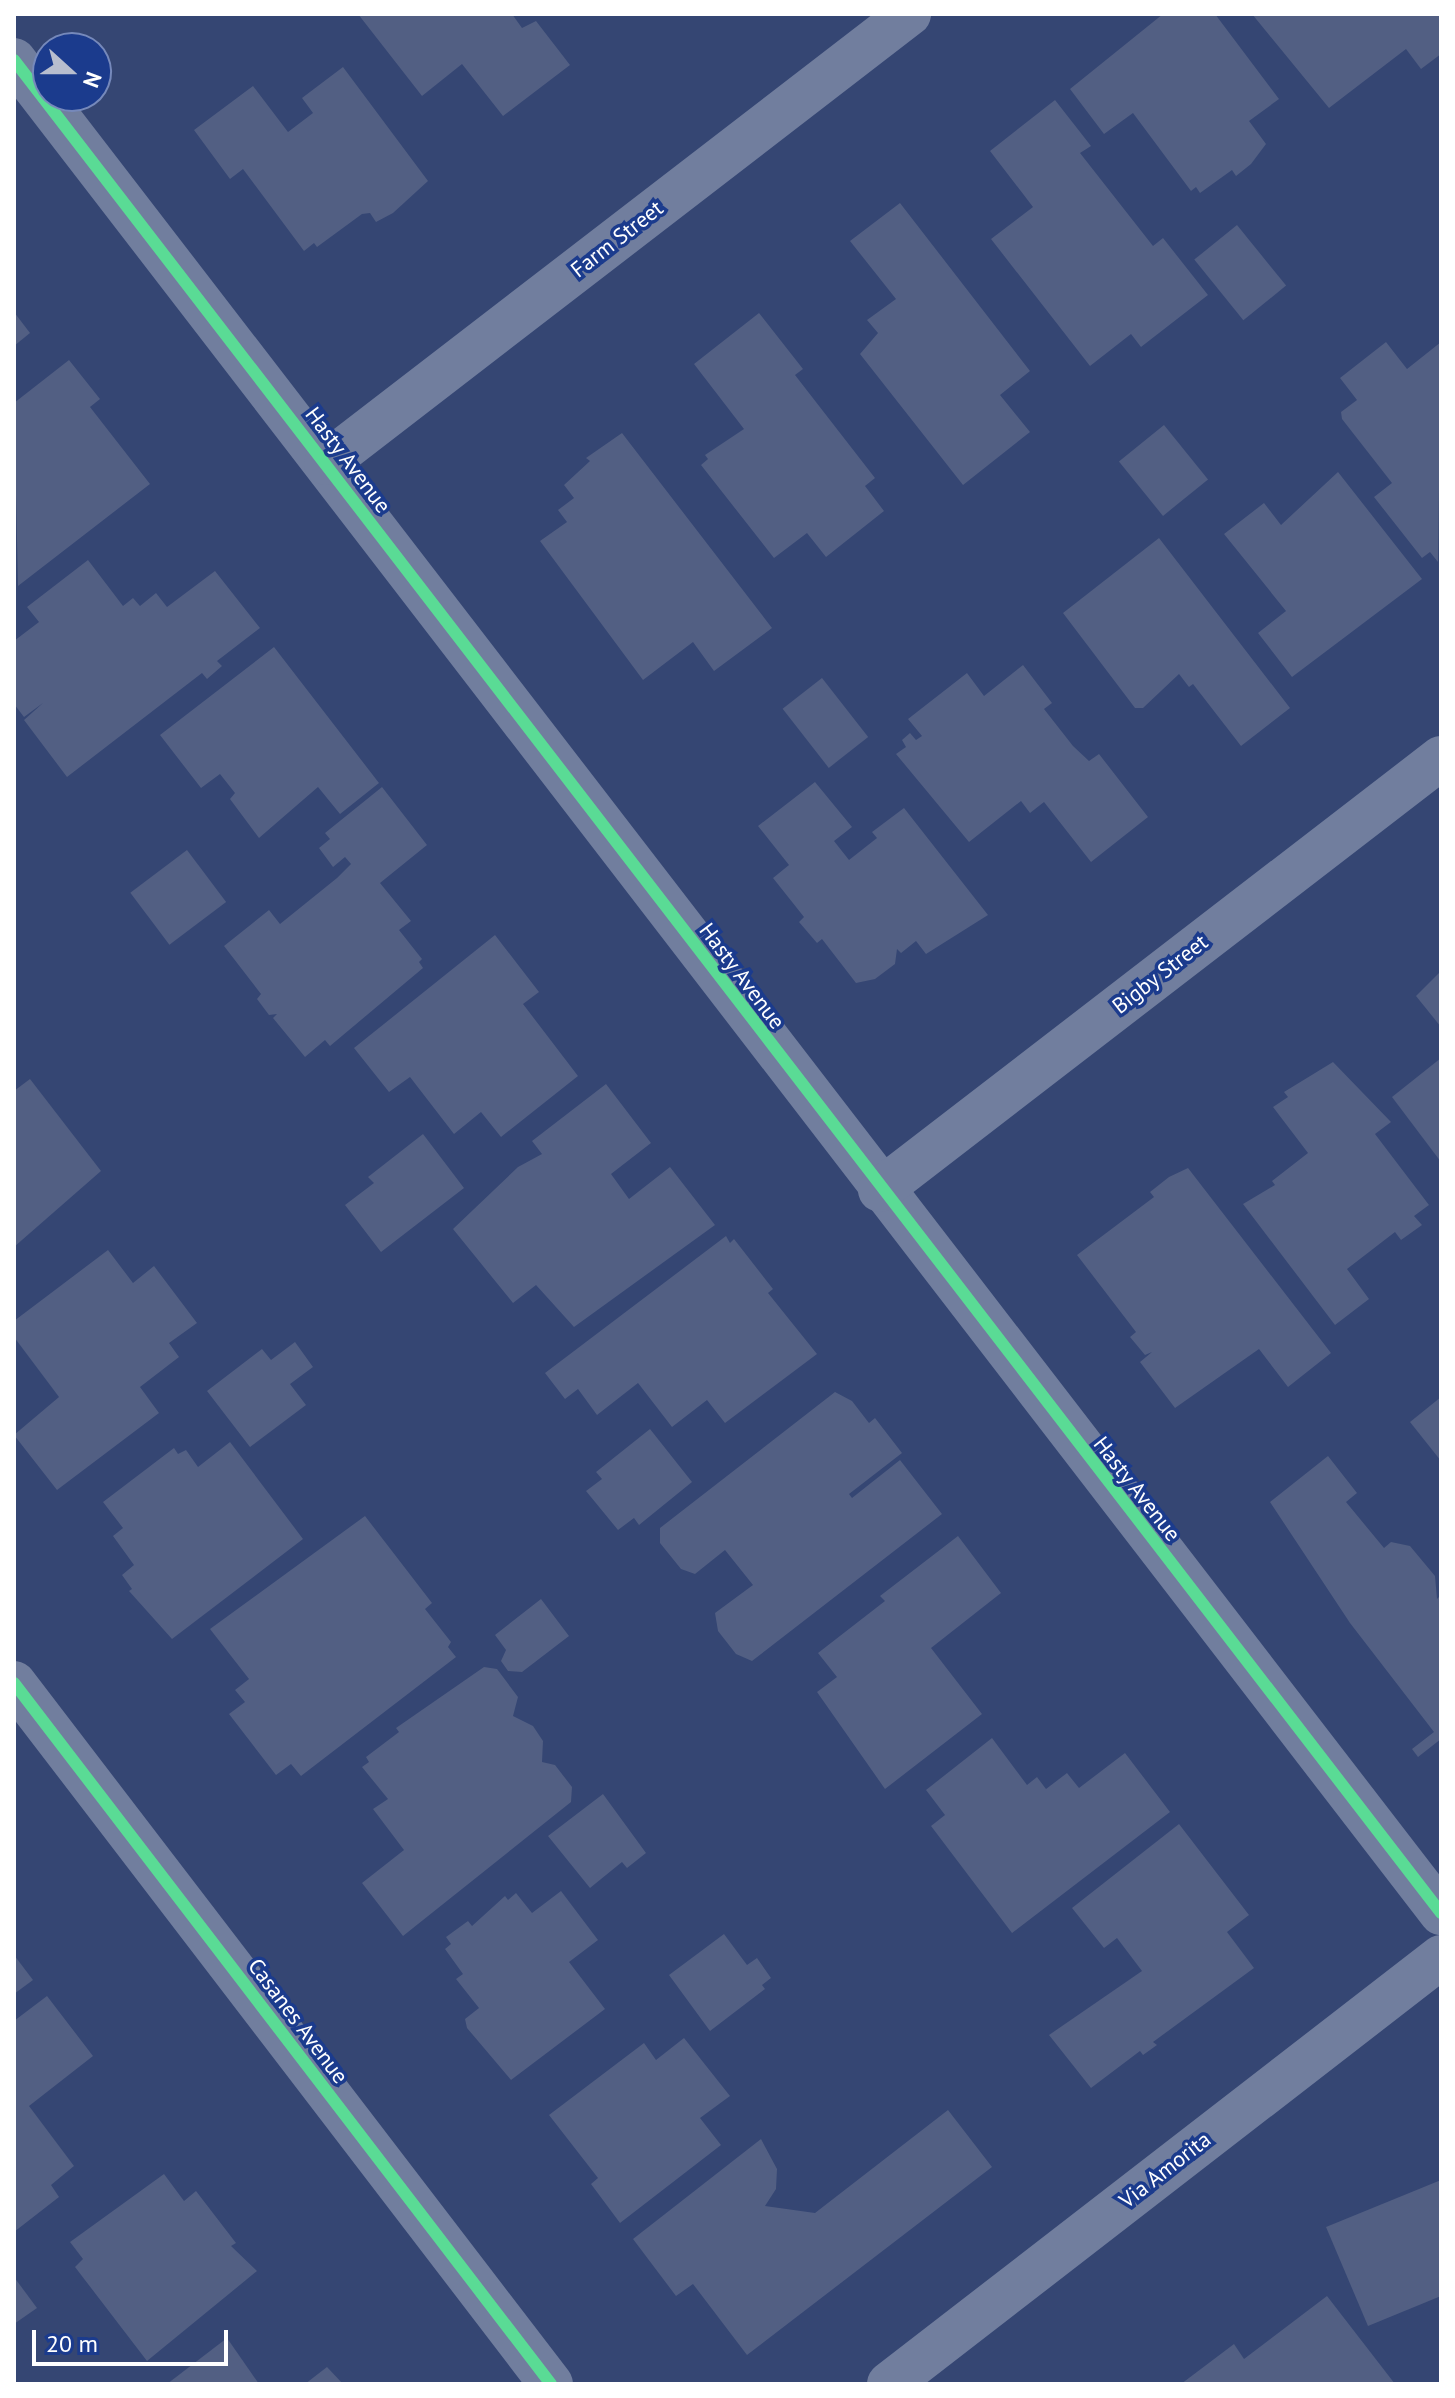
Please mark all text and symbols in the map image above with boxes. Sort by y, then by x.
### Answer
north arrow [32,32,112,112]
text: N [77,68,108,92]
street label: Farm Street [566,195,668,283]
street label: Hasty Avenue [299,401,397,519]
street label: Hasty Avenue [693,917,791,1035]
street label: Bigby Street [1107,928,1213,1020]
street label: Hasty Avenue [1087,1431,1187,1547]
street label: Casanes Avenue [242,1953,354,2089]
street label: Via Amorita [1114,2126,1216,2214]
scale bar [36,2314,232,2364]
text: 20 m [46,2328,98,2359]

